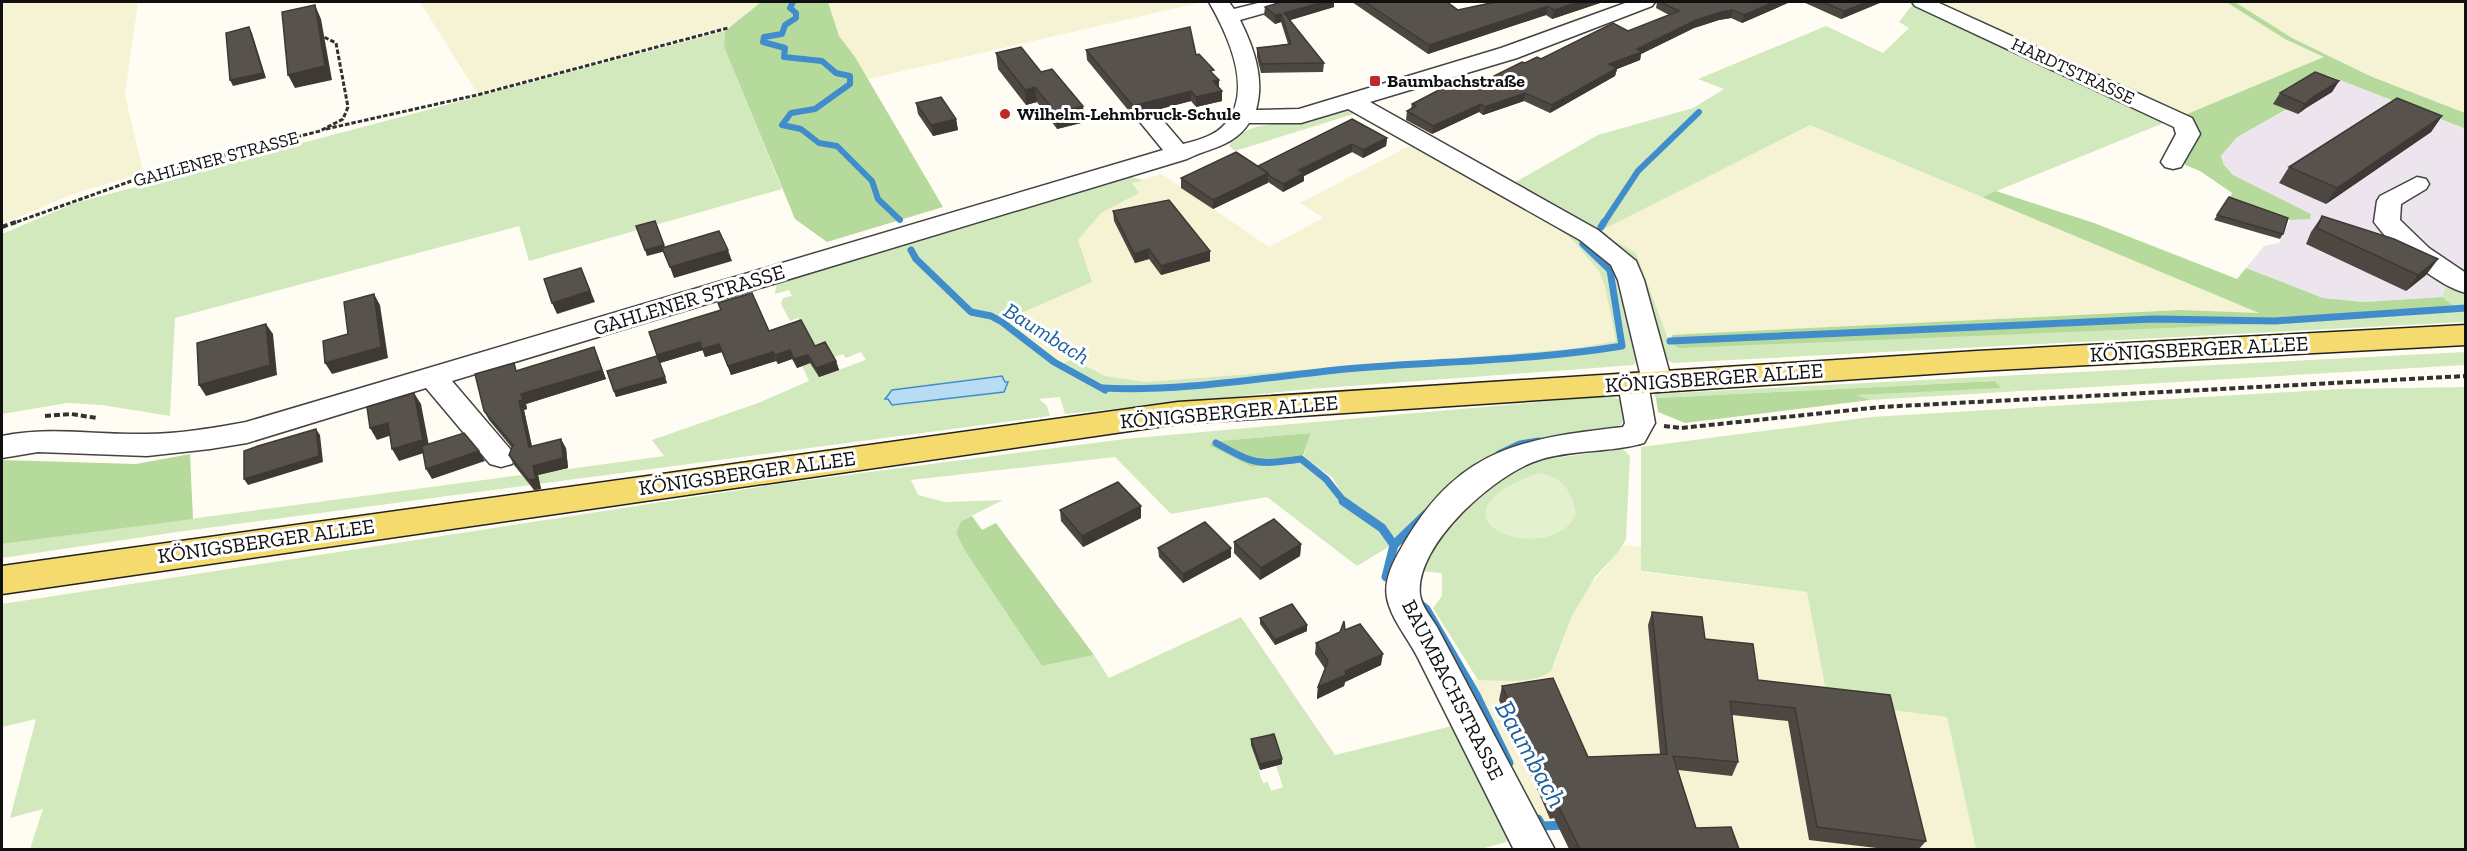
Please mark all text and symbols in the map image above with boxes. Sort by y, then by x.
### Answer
street label: HARDTSTRASSE [2008,33,2138,109]
place label: Baumbachstraße [1387,70,1525,92]
marker: Baumbachstraße [1368,74,1382,88]
place label: Wilhelm-Lehmbruck-Schule [1017,103,1241,125]
marker: Wilhelm-Lehmbruck-Schule [998,107,1012,121]
street label: GAHLENER STRASSE [131,126,301,192]
street label: GAHLENER STRASSE [590,259,788,341]
water label: Baumbach [999,297,1095,370]
street label: KÖNIGSBERGER ALLEE [2089,330,2309,367]
street label: KÖNIGSBERGER ALLEE [1604,357,1824,398]
street label: KÖNIGSBERGER ALLEE [1119,390,1339,433]
street label: KÖNIGSBERGER ALLEE [637,445,857,500]
street label: KÖNIGSBERGER ALLEE [156,513,376,568]
street label: BAUMBACHSTRASSE [1397,595,1510,784]
water label: Baumbach [1488,695,1574,813]

